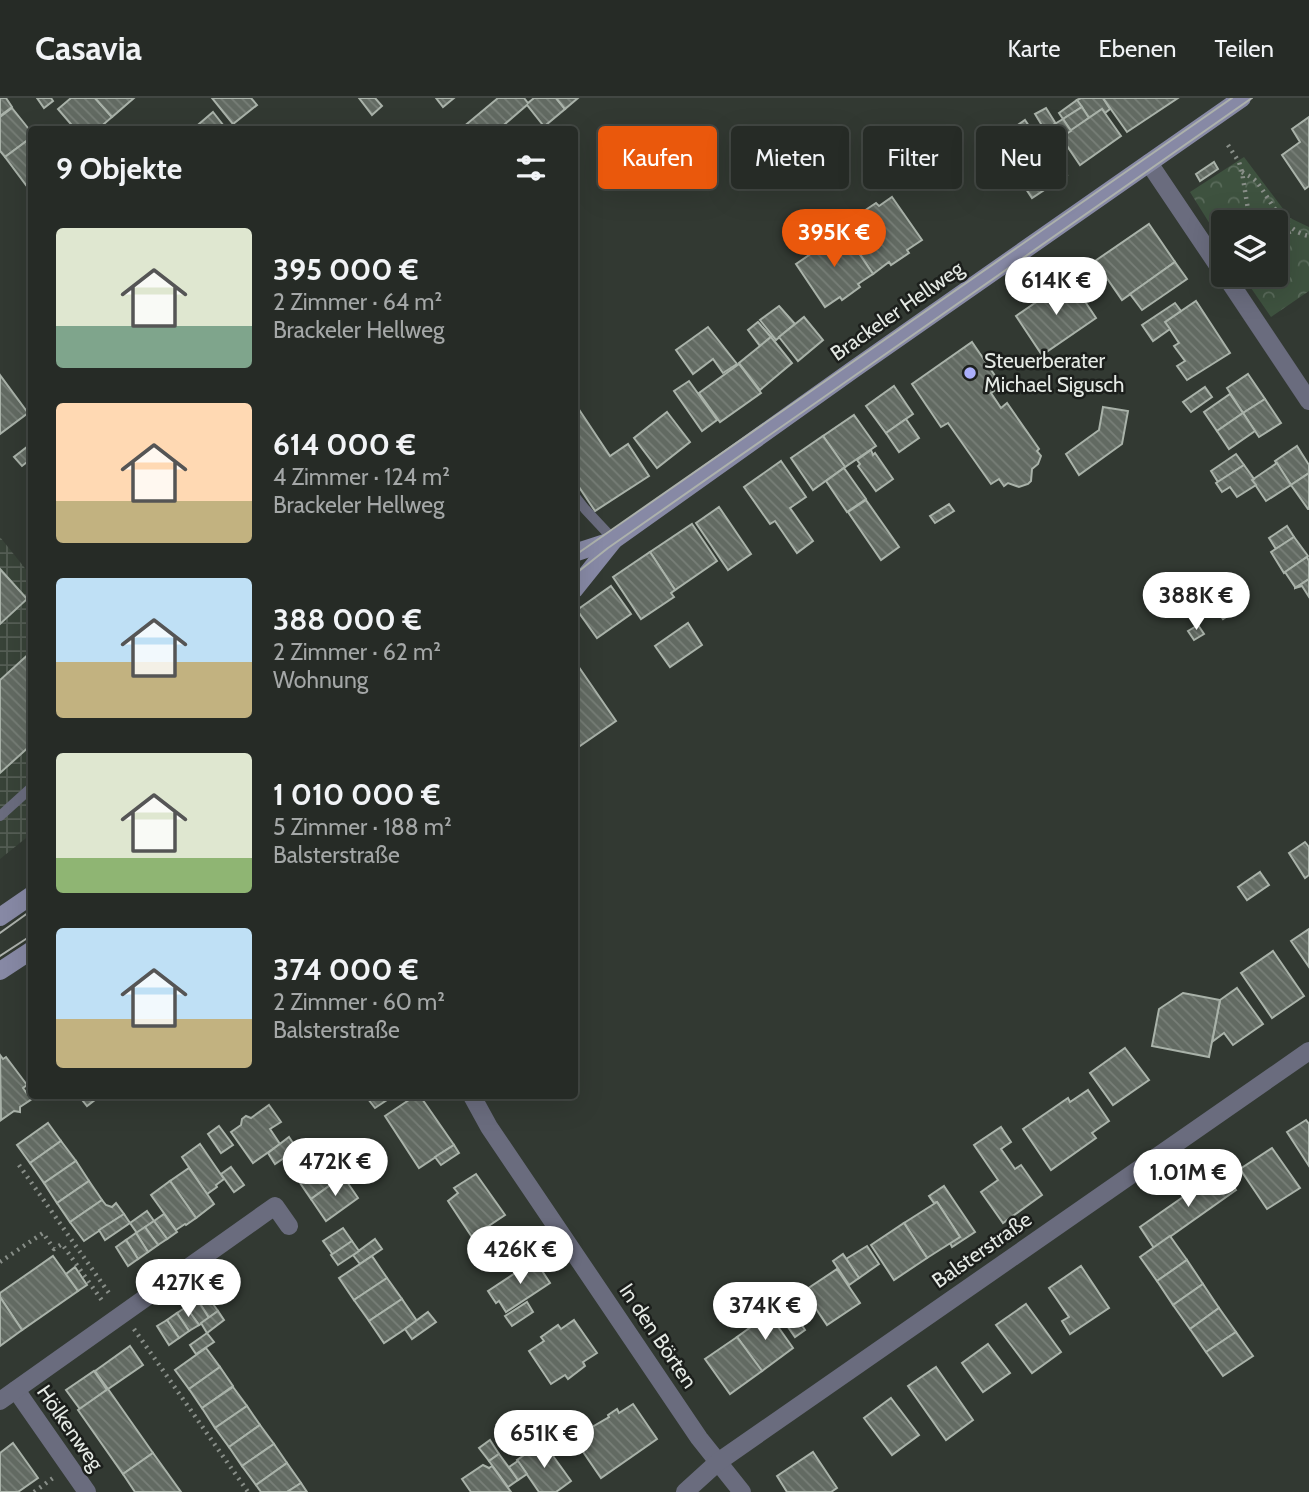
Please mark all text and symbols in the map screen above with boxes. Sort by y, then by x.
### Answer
text: Casavia [35,28,142,68]
text: Karte [1007,34,1060,63]
text: Ebenen [1098,34,1176,63]
text: Teilen [1214,34,1274,63]
chip: Kaufen [598,126,717,189]
chip: Mieten [731,126,849,189]
chip: Filter [863,126,962,189]
chip: Neu [976,126,1066,189]
icon: filters [512,149,550,187]
text: 9 Objekte [56,150,182,187]
pin: 395K € [777,209,891,269]
map controls [1211,210,1288,287]
button: layers [1211,210,1288,287]
text: 395K € [798,218,870,246]
text: 395 000 € [273,251,418,288]
street label: Brackeler Hellweg [825,255,968,366]
icon: home [112,256,196,340]
pin: 614K € [999,258,1113,317]
text: 614K € [1021,266,1091,294]
text: 2 Zimmer · 64 m² [273,288,442,316]
text: Brackeler Hellweg [273,316,445,344]
place label: Steuerberater Michael Sigusch [984,348,1124,397]
marker: Steuerberater Michael Sigusch [962,365,978,381]
text: 614 000 € [273,426,416,463]
icon: home [112,431,196,515]
text: 4 Zimmer · 124 m² [273,463,450,491]
text: Brackeler Hellweg [273,491,445,519]
pin: 388K € [1139,573,1253,632]
text: 388K € [1159,581,1233,609]
text: 388 000 € [273,601,422,638]
icon: home [112,606,196,690]
text: 2 Zimmer · 62 m² [273,638,441,666]
text: Wohnung [273,666,368,694]
text: 1 010 000 € [273,776,441,813]
icon: home [112,781,196,865]
text: 5 Zimmer · 188 m² [273,813,452,841]
text: Balsterstraße [273,841,400,869]
text: 374 000 € [273,951,418,988]
icon: home [112,956,196,1040]
text: 2 Zimmer · 60 m² [273,988,445,1016]
text: Balsterstraße [273,1016,400,1044]
pin: 472K € [278,1138,392,1198]
text: 472K € [299,1147,371,1175]
pin: 1.01M € [1123,1150,1253,1209]
text: 1.01M € [1149,1158,1227,1186]
street label: Balsterstraße [927,1206,1036,1293]
pin: 426K € [463,1226,577,1286]
text: 426K € [483,1235,557,1263]
pin: 427K € [131,1260,245,1319]
text: 427K € [152,1268,224,1296]
street label: In den Börten [614,1279,703,1393]
pin: 374K € [708,1282,822,1342]
text: 374K € [729,1291,801,1319]
street label: Hölkenweg [32,1380,109,1476]
pin: 651K € [487,1410,601,1470]
text: 651K € [510,1419,578,1447]

